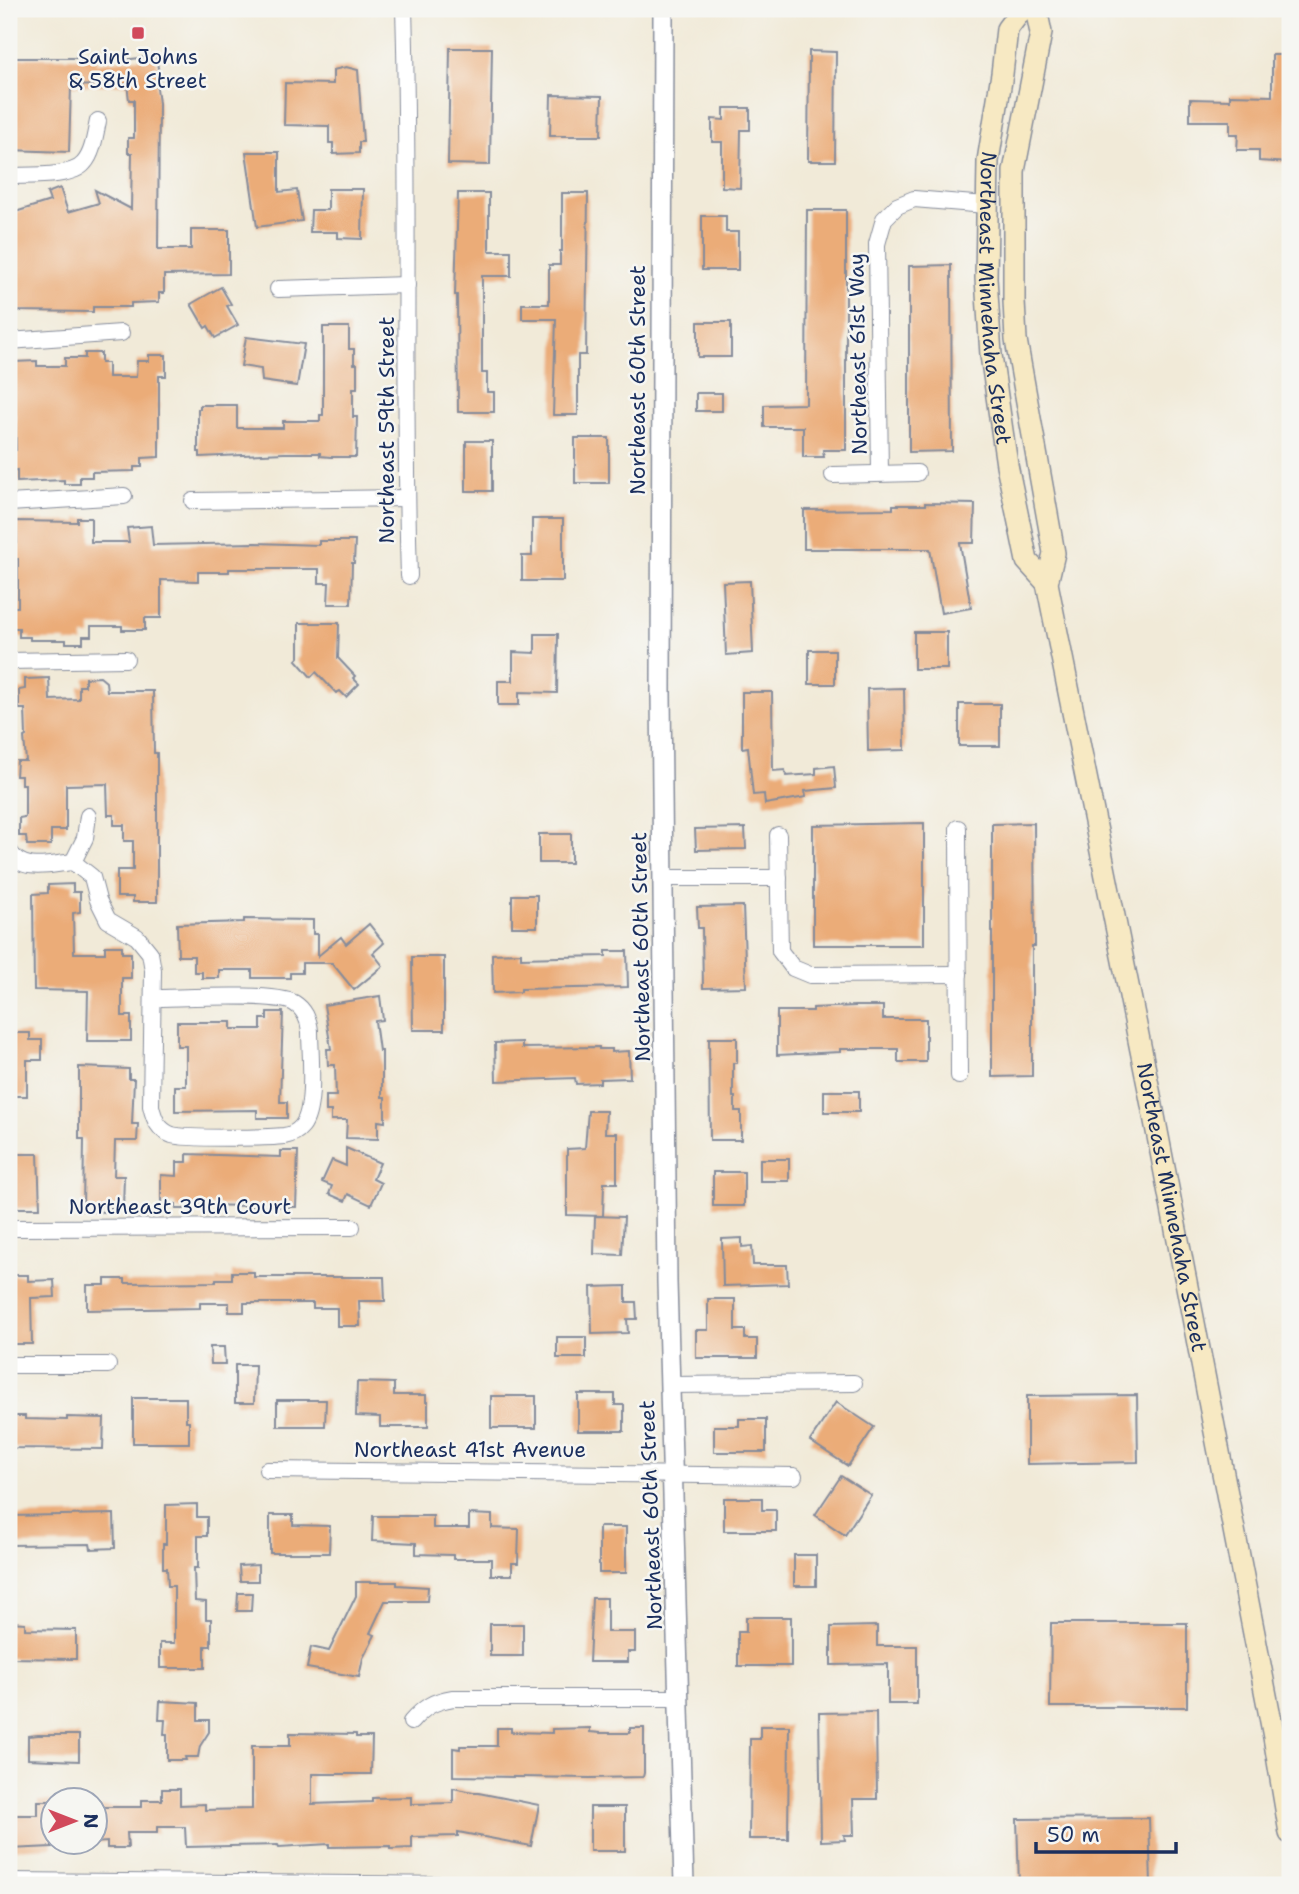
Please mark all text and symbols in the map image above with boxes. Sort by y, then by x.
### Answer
marker: Saint Johns & 58th Street [130,25,146,41]
place label: Saint Johns & 58th Street [69,43,207,95]
street label: Northeast Minnehaha Street [972,149,1018,447]
street label: Northeast 61st Way [842,253,874,455]
street label: Northeast 60th Street [624,265,652,495]
street label: Northeast 59th Street [373,316,401,544]
street label: Northeast 60th Street [625,832,657,1062]
street label: Northeast Minnehaha Street [1130,1060,1213,1354]
street label: Northeast 39th Court [69,1193,291,1221]
street label: Northeast 60th Street [633,1400,669,1630]
street label: Northeast 41st Avenue [354,1436,586,1464]
north arrow [38,1786,108,1856]
scale bar [1036,1810,1176,1854]
text: N [78,1813,103,1829]
text: 50 m [1047,1821,1100,1849]

